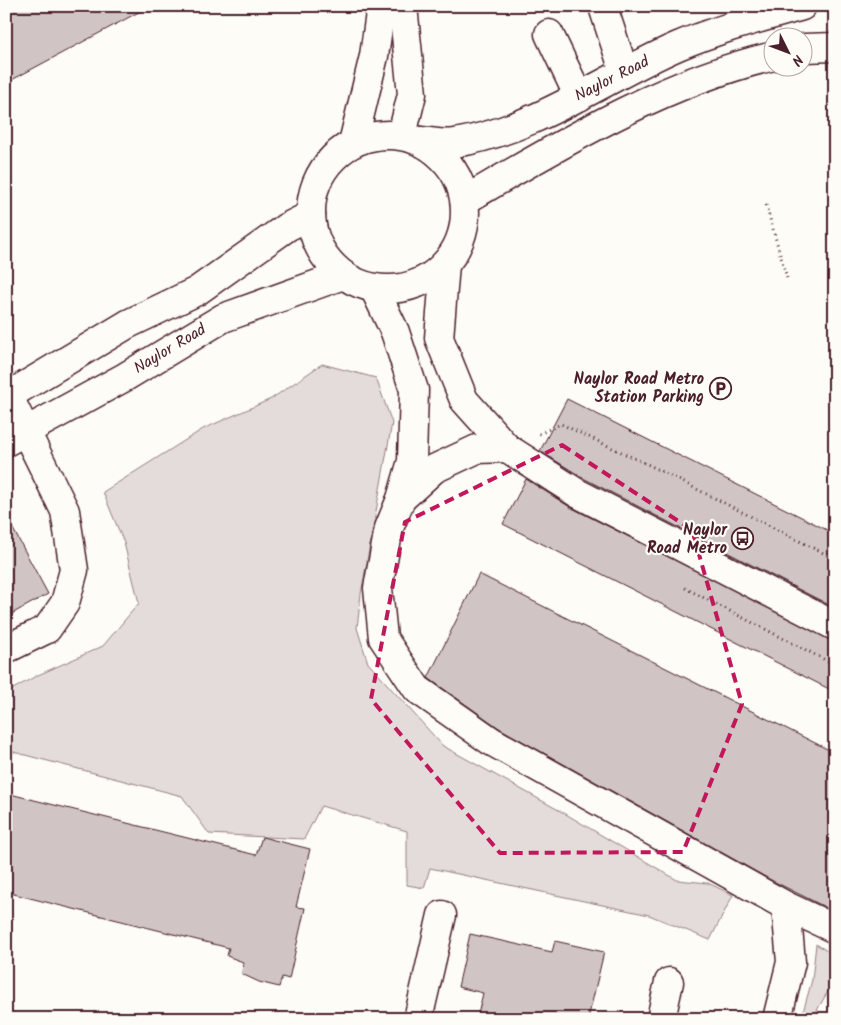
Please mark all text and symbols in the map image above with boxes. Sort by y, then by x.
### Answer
north arrow [764,28,814,78]
street label: Naylor Road [570,49,655,108]
text: N [786,49,808,71]
street label: Naylor Road [129,317,212,381]
place label: Naylor Road Metro Station Parking [574,367,704,410]
parking icon: Naylor Road Metro Station Parking [708,376,732,400]
place label: Naylor Road Metro [647,518,728,561]
bus stop icon: Naylor Road Metro [731,527,755,551]

